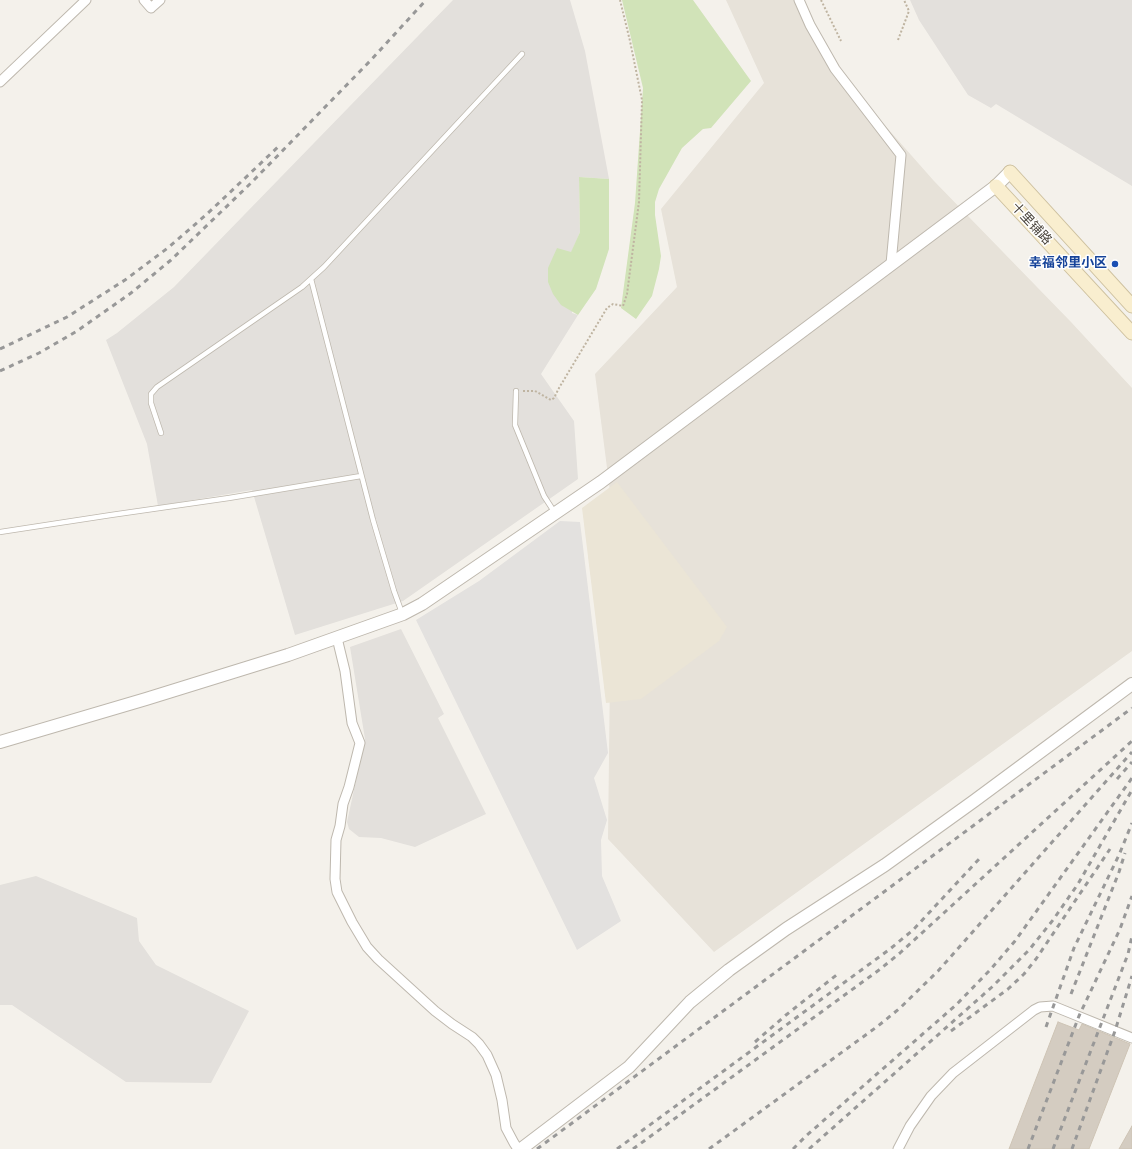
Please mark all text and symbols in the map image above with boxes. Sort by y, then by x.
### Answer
street label: 十里铺路 [1008,200,1054,248]
place label: 幸福邻里小区 [1029,256,1107,272]
marker: 幸福邻里小区 [1110,259,1120,269]

